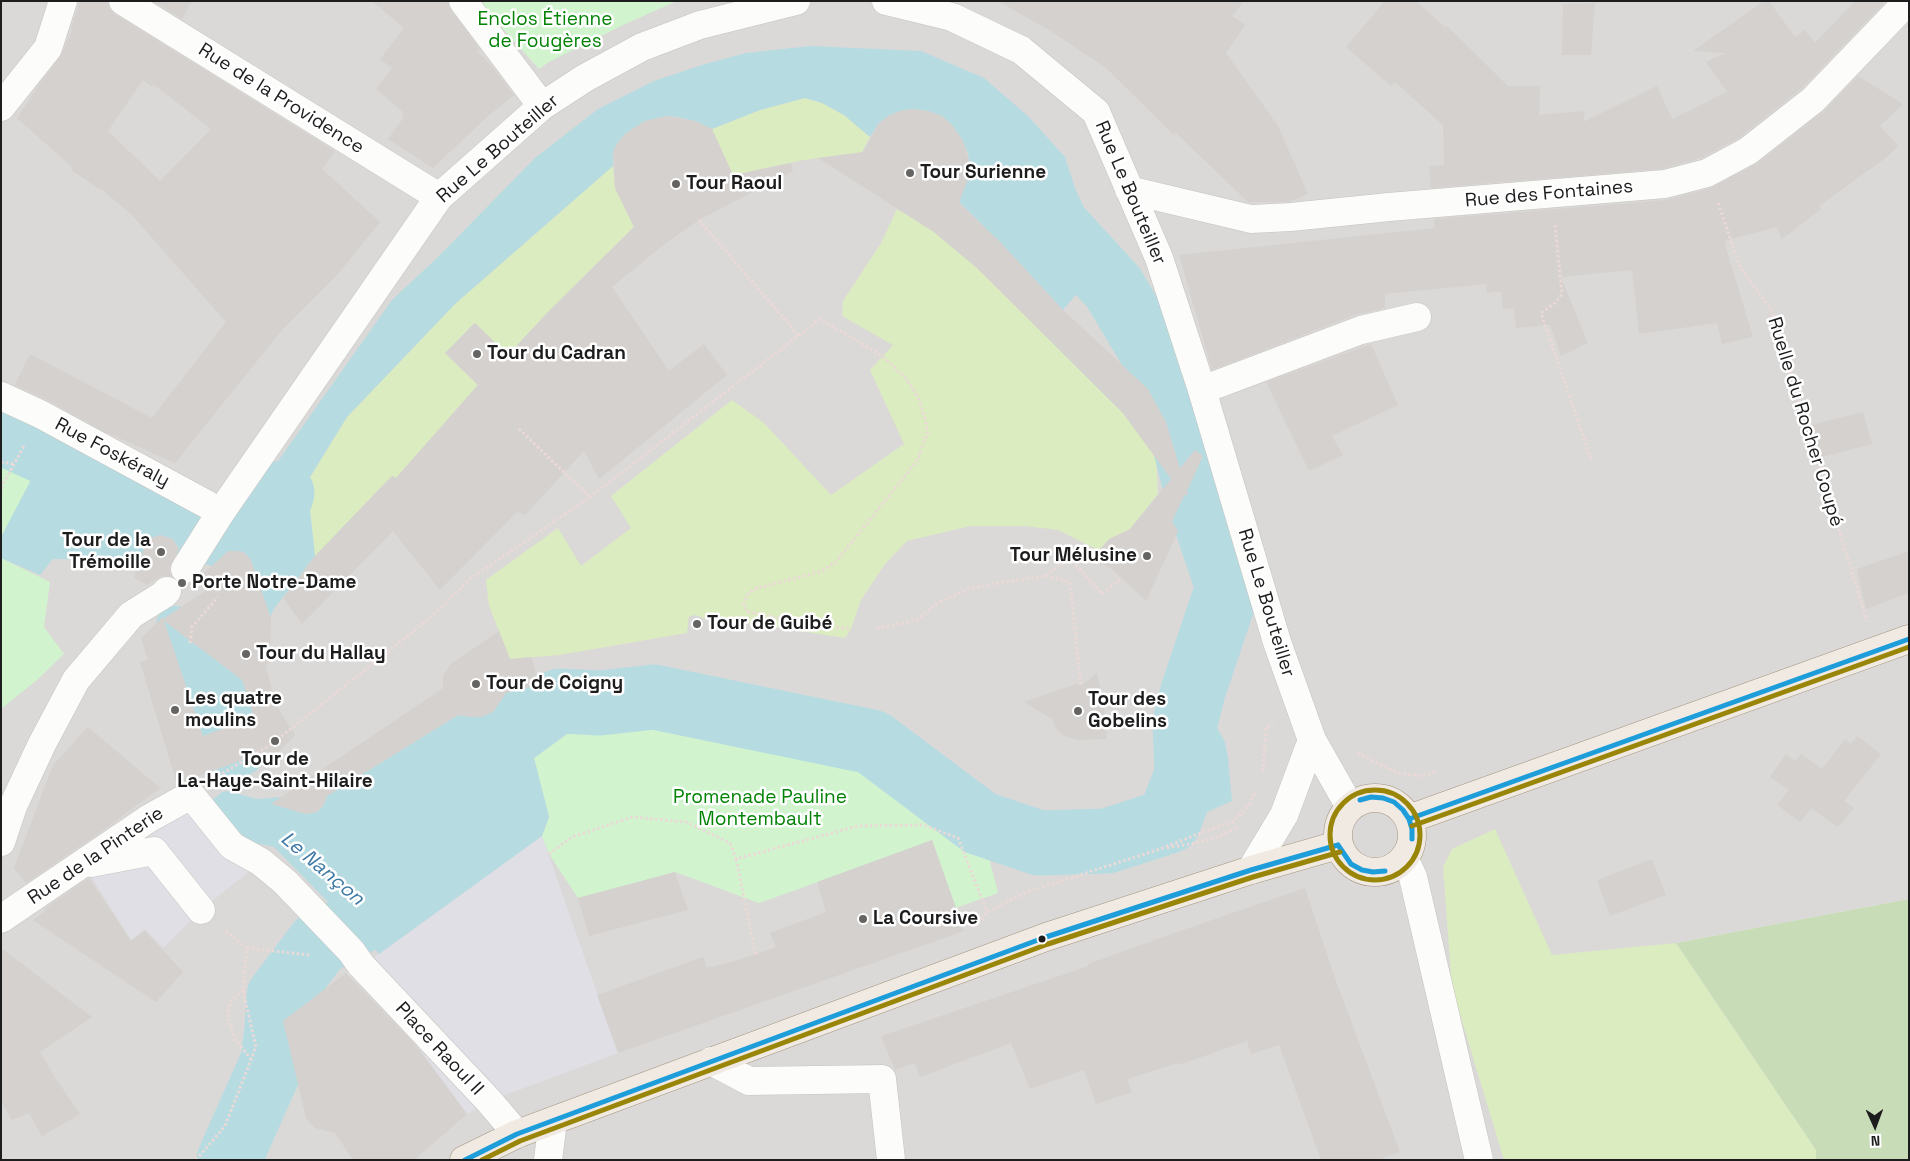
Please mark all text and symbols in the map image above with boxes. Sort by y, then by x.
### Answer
park label: Enclos Étienne de Fougères [478,9,612,53]
street label: Rue de la Providence [194,39,368,159]
street label: Rue Le Bouteiller [432,90,564,208]
street label: Rue Le Bouteiller [1089,118,1171,268]
place label: Tour Surienne [920,162,1046,184]
marker: Tour Surienne [904,167,916,179]
place label: Tour Raoul [686,173,782,195]
street label: Rue des Fontaines [1464,175,1634,213]
marker: Tour Raoul [670,178,682,190]
street label: Ruelle du Rocher Coupé [1762,314,1848,530]
place label: Tour du Cadran [487,343,626,365]
marker: Tour du Cadran [471,348,483,360]
street label: Rue Foskéraly [51,413,173,493]
street label: Rue Le Bouteiller [1233,526,1299,680]
place label: Tour de la Trémoille [62,530,151,574]
place label: Tour Mélusine [1010,545,1137,567]
marker: Tour de la Trémoille [155,546,167,558]
marker: Tour Mélusine [1141,550,1153,562]
place label: Porte Notre-Dame [192,572,356,594]
marker: Porte Notre-Dame [176,577,188,589]
place label: Tour de Guibé [707,613,832,635]
marker: Tour de Guibé [691,618,703,630]
place label: Tour du Hallay [256,643,386,665]
marker: Tour du Hallay [240,648,252,660]
place label: Tour de Coigny [486,673,623,695]
marker: Tour de Coigny [470,678,482,690]
place label: Les quatre moulins [185,688,282,732]
place label: Tour des Gobelins [1088,689,1167,733]
marker: Les quatre moulins [169,704,181,716]
marker: Tour des Gobelins [1072,705,1084,717]
marker: Tour de La-Haye-Saint-Hilaire [269,735,281,747]
place label: Tour de La-Haye-Saint-Hilaire [177,749,373,793]
park label: Promenade Pauline Montembault [673,787,847,831]
street label: Rue de la Pinterie [24,802,168,910]
water label: Le Nançon [275,827,369,911]
place label: La Coursive [873,908,978,930]
marker: La Coursive [857,913,869,925]
unlabelled marker [1037,934,1047,944]
street label: Place Raoul II [390,998,488,1100]
north arrow [1850,1101,1900,1151]
text: N [1871,1132,1881,1150]

